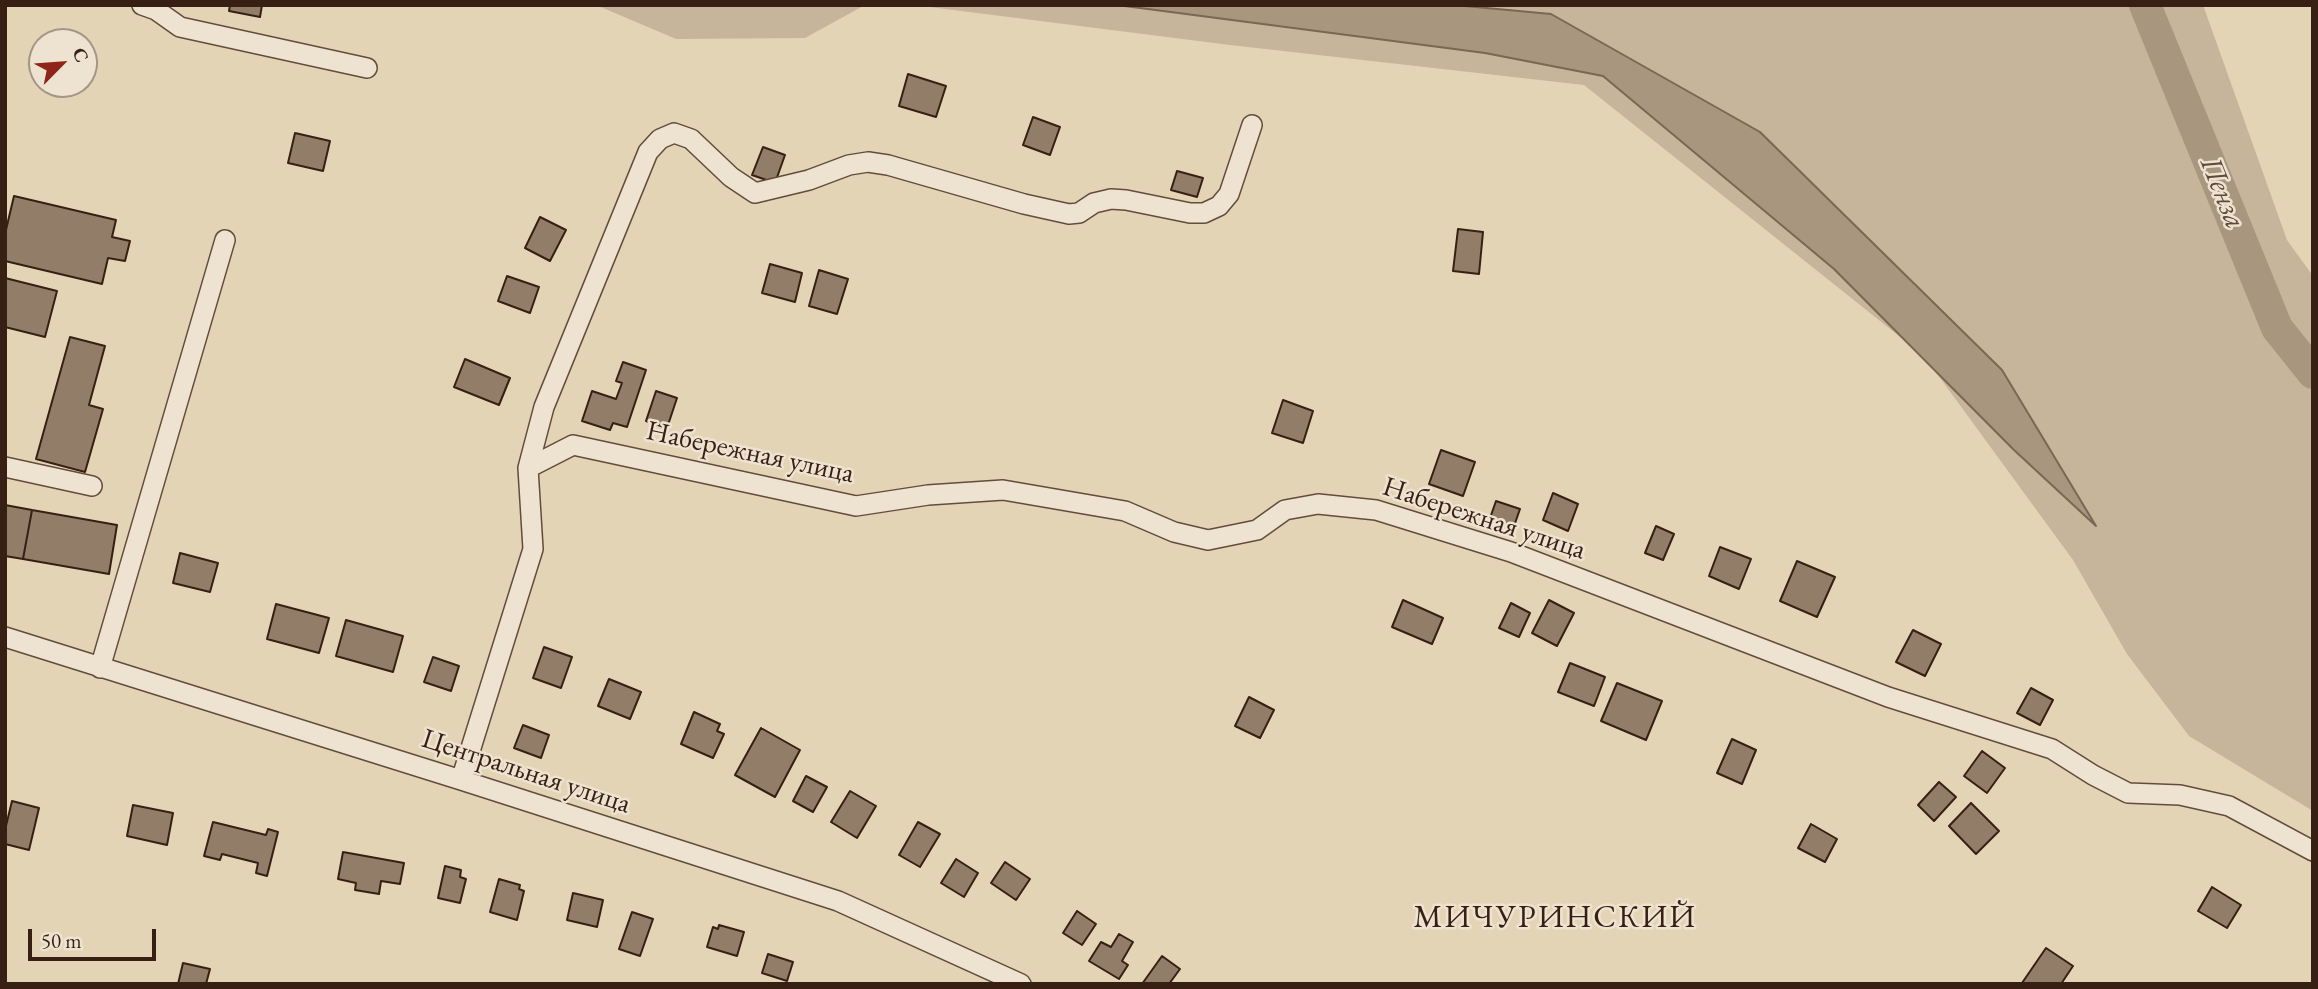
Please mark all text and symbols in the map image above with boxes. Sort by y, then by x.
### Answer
north arrow [28,28,98,98]
text: С [66,43,95,66]
water label: Пенза [2191,152,2253,234]
street label: Набережная улица [643,415,857,491]
street label: Набережная улица [1378,470,1590,568]
street label: Центральная улица [417,722,635,822]
district label: МИЧУРИНСКИЙ [1415,899,1695,937]
scale bar [32,916,159,960]
text: 50 m [41,927,82,954]

